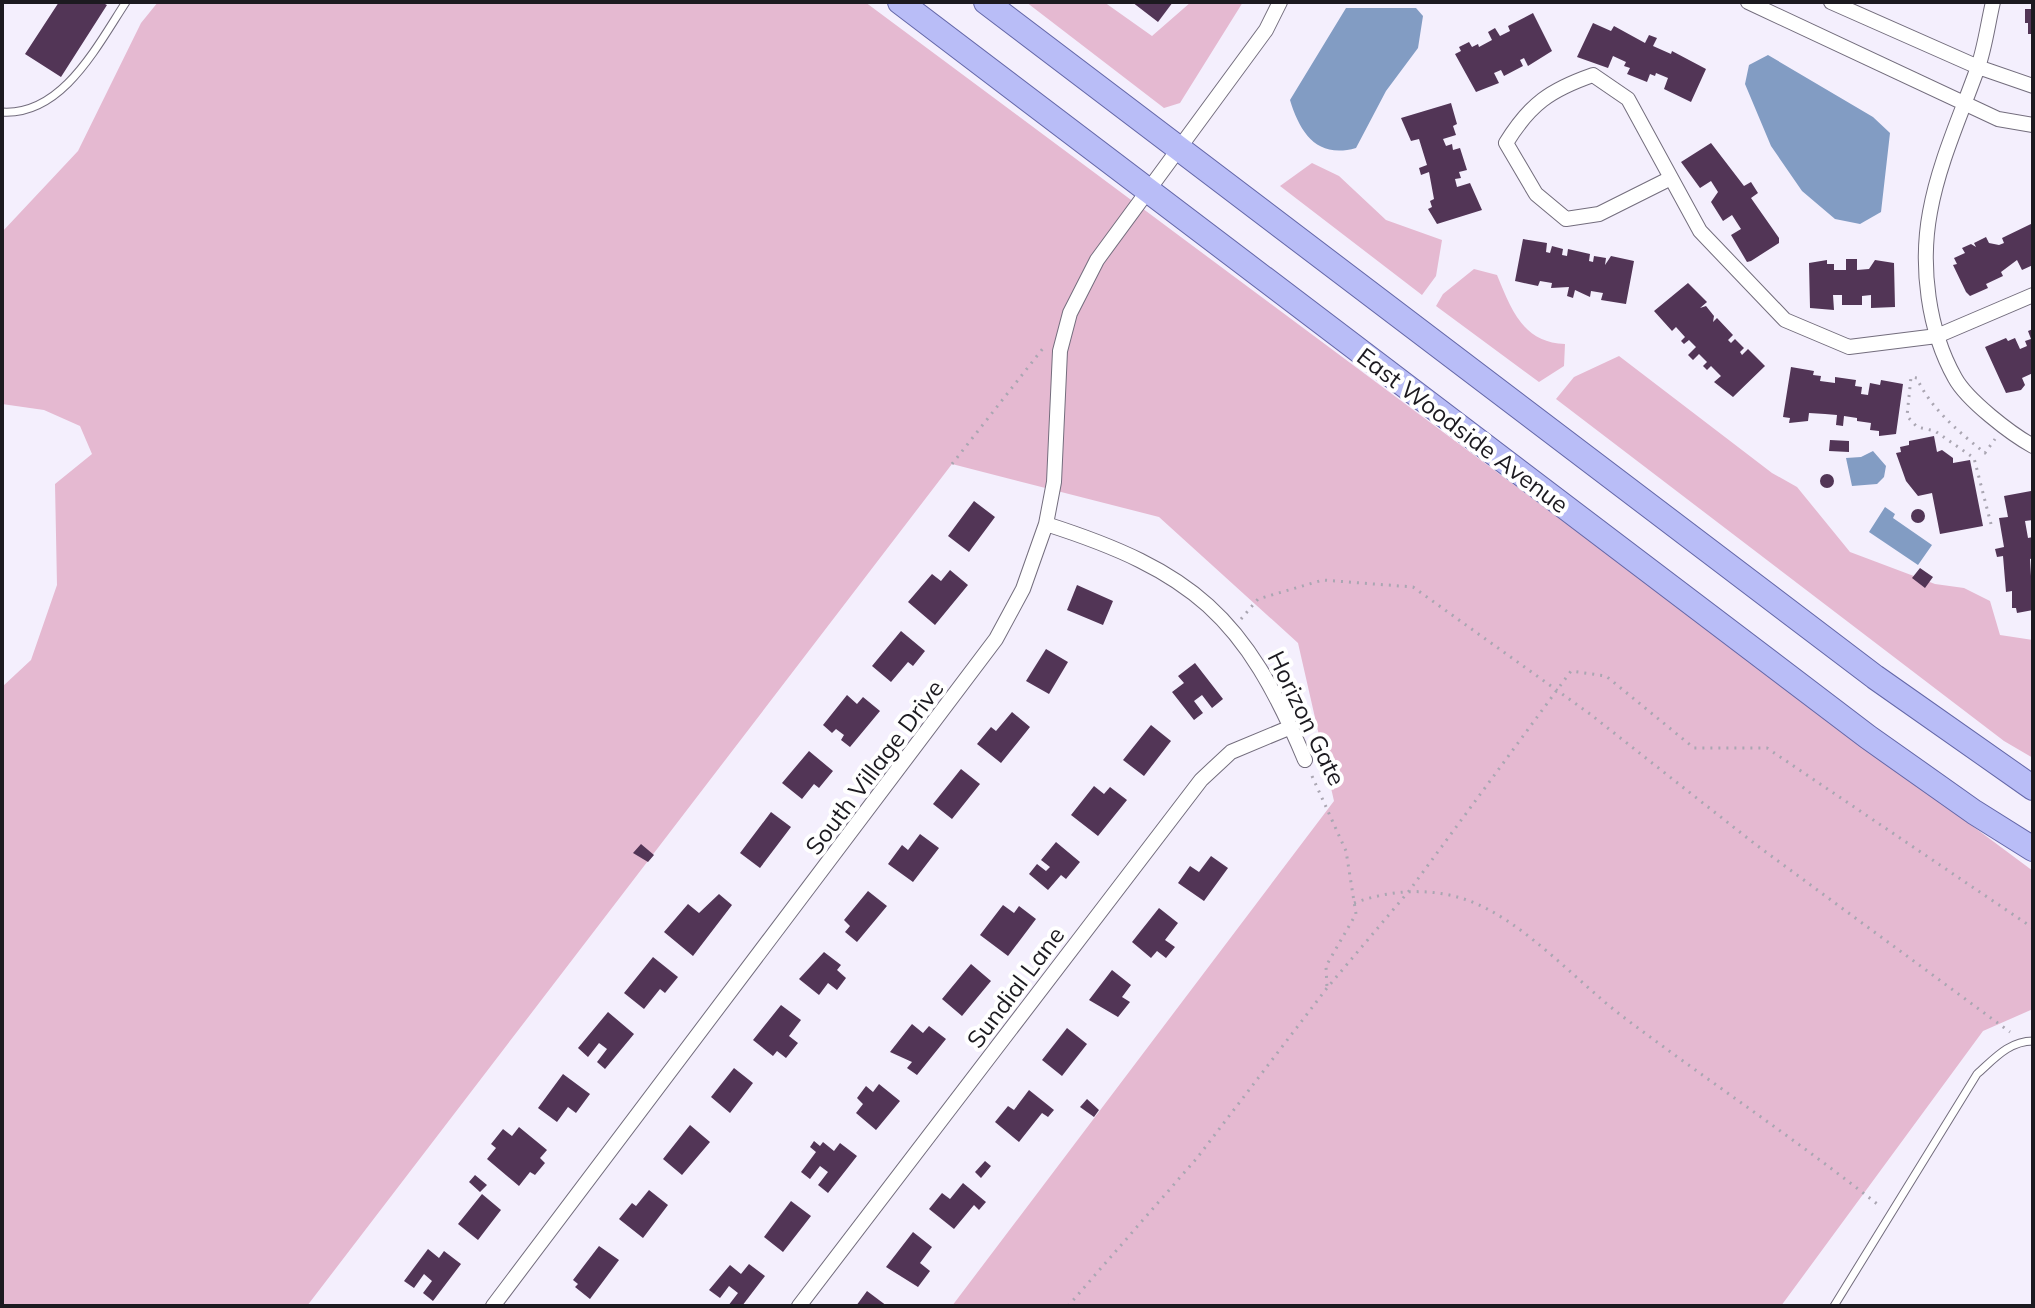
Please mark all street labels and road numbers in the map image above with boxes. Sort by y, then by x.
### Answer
street label: East Woodside Avenue [1351,341,1575,519]
street label: Horizon Gate [1262,646,1352,790]
street label: South Village Drive [798,674,950,860]
street label: Sundial Lane [960,920,1070,1054]

